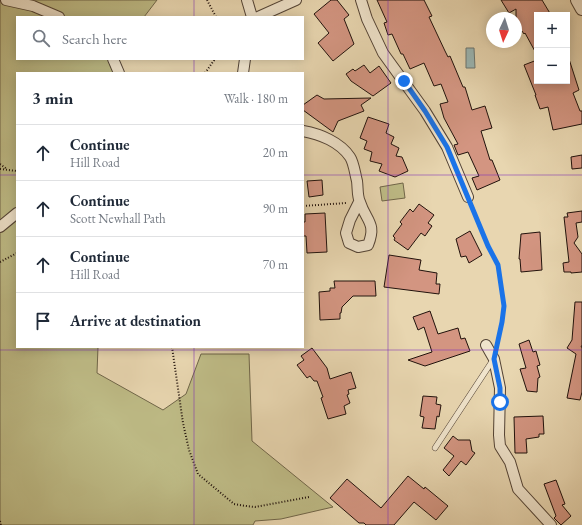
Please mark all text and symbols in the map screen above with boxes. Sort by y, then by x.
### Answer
north arrow [486,12,522,48]
map controls [534,12,570,84]
button: + [534,12,570,48]
search box [16,16,304,60]
icon: search [30,27,52,49]
text: Search here [62,29,127,48]
button: − [534,48,570,84]
route end [395,72,413,90]
text: 3 min [32,87,73,109]
text: Walk · 180 m [224,90,288,107]
text: Continue [70,135,130,154]
icon: ahead [32,142,54,164]
text: 20 m [263,144,288,161]
text: Hill Road [70,154,120,171]
text: Continue [70,191,130,210]
icon: ahead [32,198,54,220]
text: 90 m [263,200,288,217]
text: Scott Newhall Path [70,210,166,227]
text: Continue [70,247,130,266]
icon: ahead [32,254,54,276]
text: 70 m [263,256,288,273]
text: Hill Road [70,266,120,283]
icon: arrive [32,310,54,332]
text: Arrive at destination [70,311,201,330]
route start [491,393,509,411]

